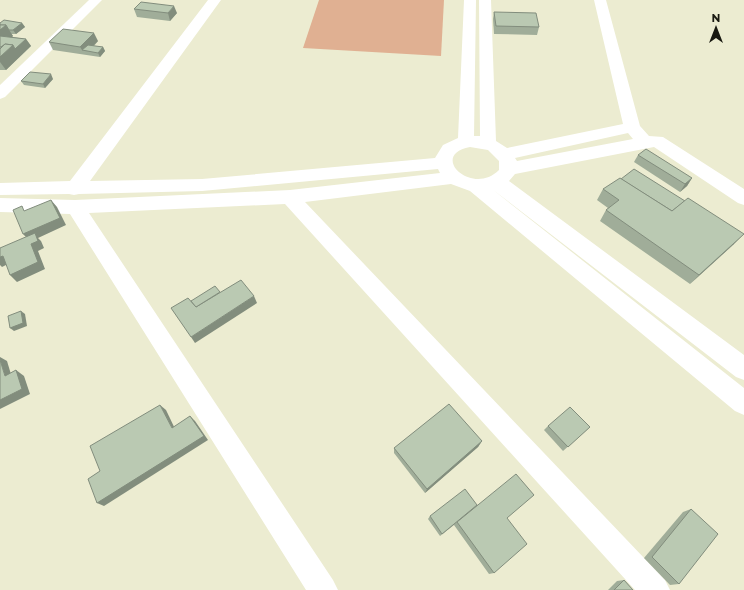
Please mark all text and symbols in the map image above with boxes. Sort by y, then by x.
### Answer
north arrow [696,8,736,48]
text: N [712,11,720,25]

